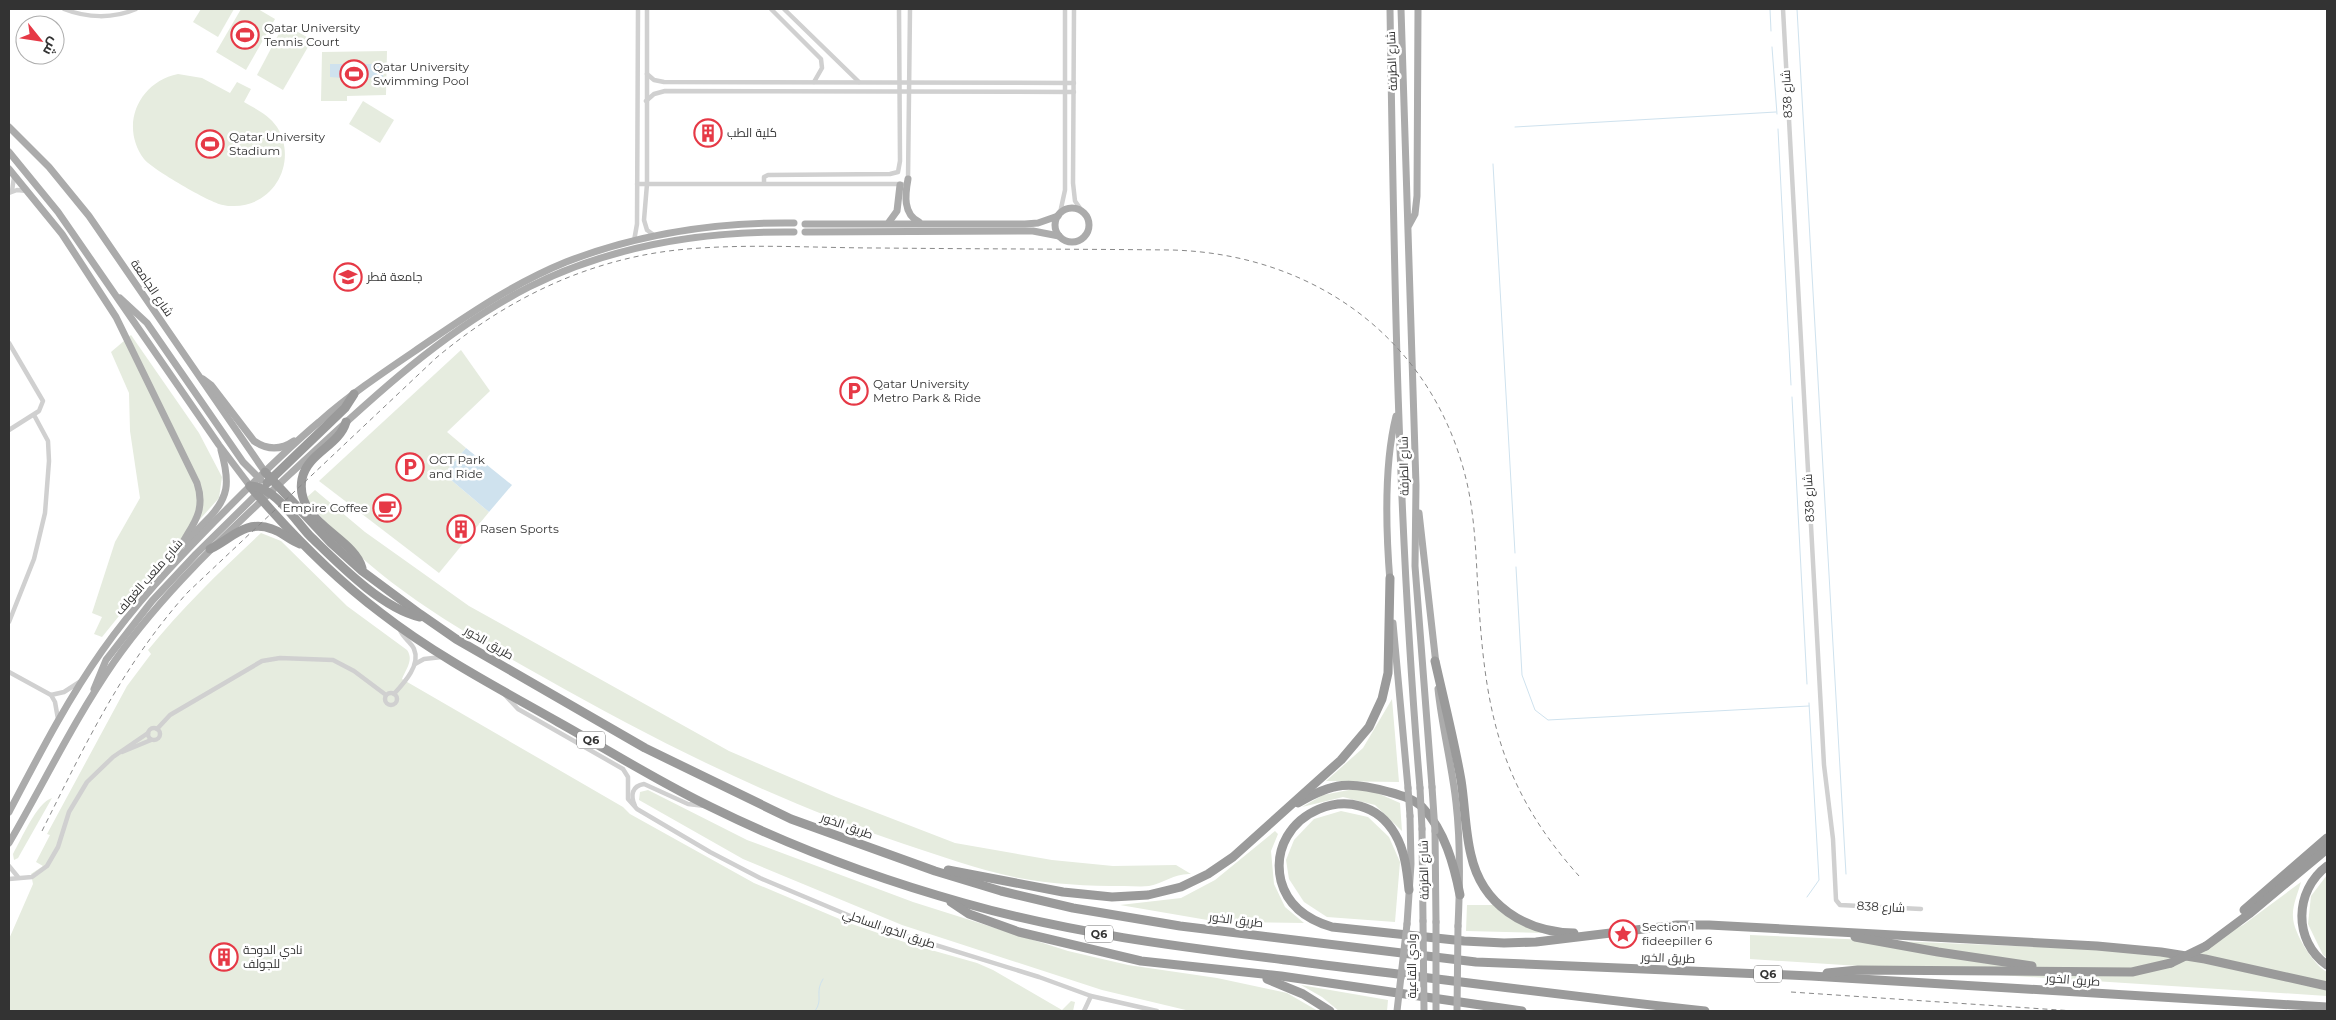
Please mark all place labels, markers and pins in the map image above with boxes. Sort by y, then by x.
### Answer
sports icon: Qatar University Tennis Court [230,20,260,50]
place label: Qatar University Tennis Court [264,20,360,49]
sports icon: Qatar University Swimming Pool [339,59,369,89]
place label: Qatar University Swimming Pool [373,59,469,88]
building icon: كلية الطب [693,118,723,148]
place label: كلية الطب [727,125,777,140]
sports icon: Qatar University Stadium [195,129,225,159]
place label: Qatar University Stadium [229,129,325,158]
school or university icon: جامعة قطر [333,262,363,292]
place label: جامعة قطر [366,269,423,284]
parking icon: Qatar University Metro Park & Ride [839,376,869,406]
place label: Qatar University Metro Park & Ride [873,376,981,405]
parking icon: OCT Park and Ride [395,452,425,482]
place label: OCT Park and Ride [429,452,486,481]
cafe icon: Empire Coffee [372,493,402,523]
place label: Empire Coffee [283,500,368,515]
building icon: Rasen Sports [446,514,476,544]
place label: Rasen Sports [480,521,559,536]
place icon: Section 1 fideepiller 6 [1608,919,1638,949]
place label: Section 1 fideepiller 6 [1642,919,1712,948]
building icon: نادي الدوحة للجولف [209,942,239,972]
place label: نادي الدوحة للجولف [243,942,303,971]

